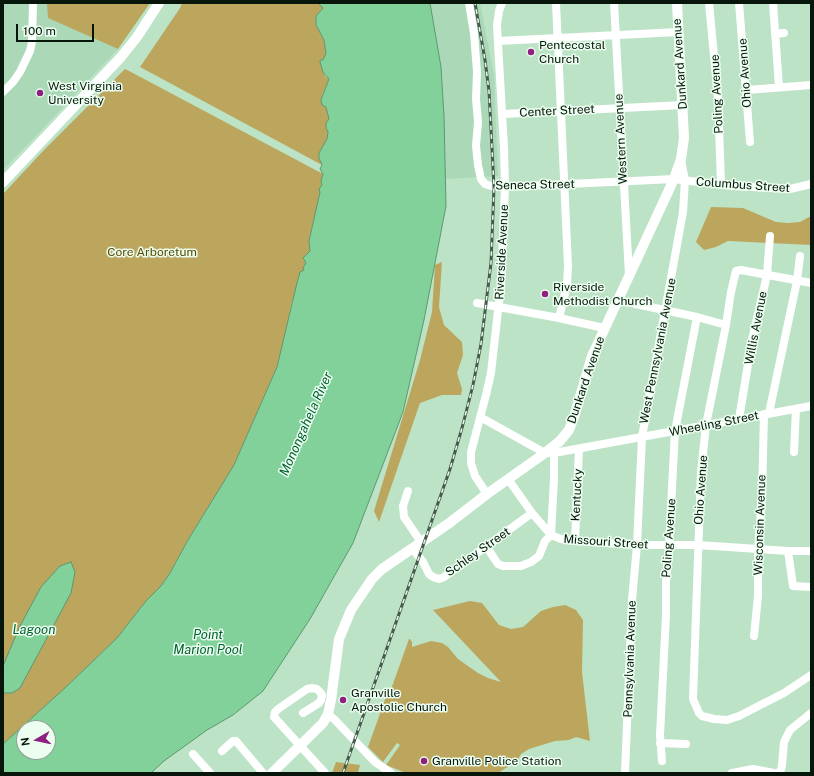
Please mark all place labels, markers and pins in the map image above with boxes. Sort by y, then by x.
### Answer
place label: Pentecostal Church [539,38,605,66]
marker: Pentecostal Church [526,47,536,57]
place label: West Virginia University [48,79,122,107]
marker: West Virginia University [35,88,45,98]
place label: Riverside Methodist Church [553,280,652,308]
marker: Riverside Methodist Church [540,289,550,299]
place label: Granville Apostolic Church [351,686,447,714]
marker: Granville Apostolic Church [338,695,348,705]
place label: Granville Police Station [432,754,561,768]
marker: Granville Police Station [419,756,429,766]

